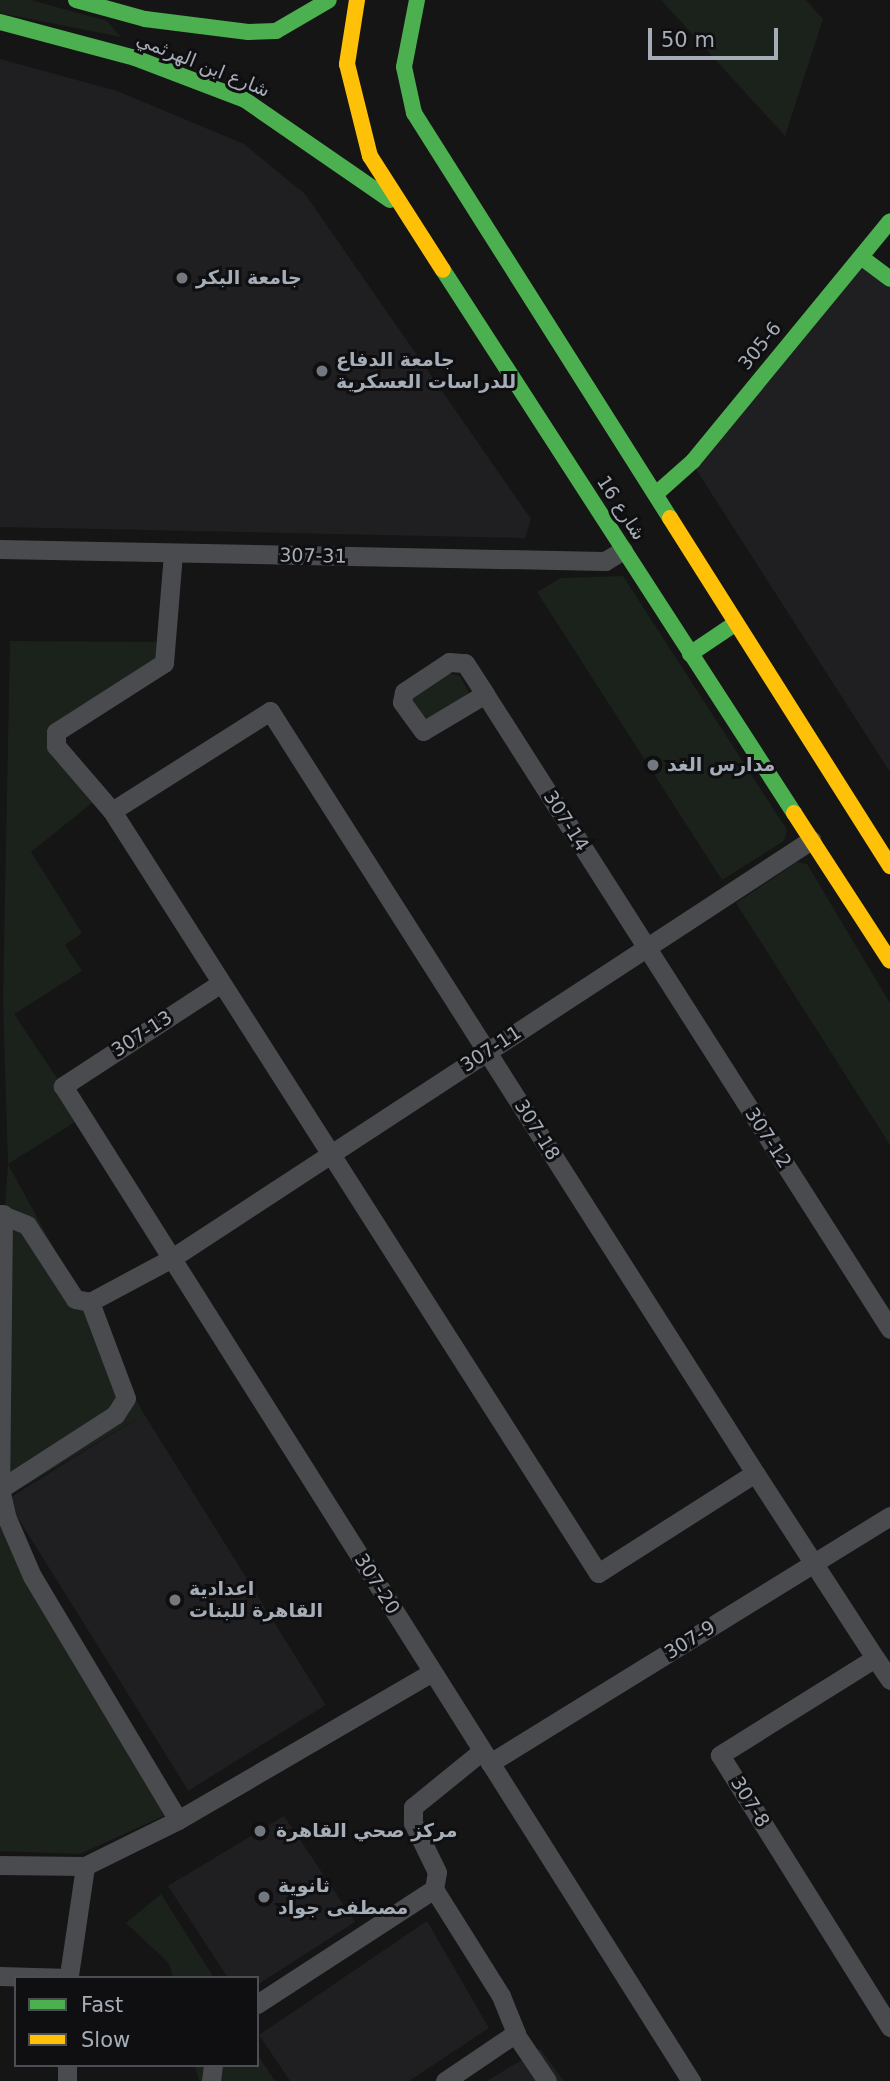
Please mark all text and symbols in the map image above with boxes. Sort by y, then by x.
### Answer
scale bar [652,14,782,58]
street label: شارع ابن الهرثمي [133,28,273,102]
text: 50 m [661,28,715,52]
place label: جامعة البكر [196,267,302,289]
marker: جامعة البكر [174,270,190,286]
street label: 305-6 [734,317,786,375]
place label: جامعة الدفاع للدراسات العسكرية [336,349,516,393]
marker: جامعة الدفاع للدراسات العسكرية [314,363,330,379]
street label: شارع 16 [592,471,650,545]
street label: 307-31 [279,544,347,568]
place label: مدارس الغد [667,754,775,776]
marker: مدارس الغد [645,757,661,773]
street label: 307-14 [539,786,593,856]
street label: 307-13 [108,1006,176,1062]
street label: 307-11 [457,1021,525,1077]
street label: 307-18 [510,1095,564,1165]
street label: 307-12 [740,1104,796,1172]
street label: 307-20 [350,1549,404,1619]
place label: اعدادية القاهرة للبنات [189,1578,323,1622]
marker: اعدادية القاهرة للبنات [167,1592,183,1608]
street label: 307-9 [661,1616,719,1664]
street label: 307-8 [726,1773,774,1831]
place label: مركز صحي القاهرة [276,1820,458,1842]
marker: مركز صحي القاهرة [250,1821,270,1841]
place label: ثانوية مصطفى جواد [278,1875,408,1919]
marker: ثانوية مصطفى جواد [256,1889,272,1905]
legend [14,1976,259,2067]
text: Fast [81,1993,123,2017]
text: Slow [81,2028,130,2052]

